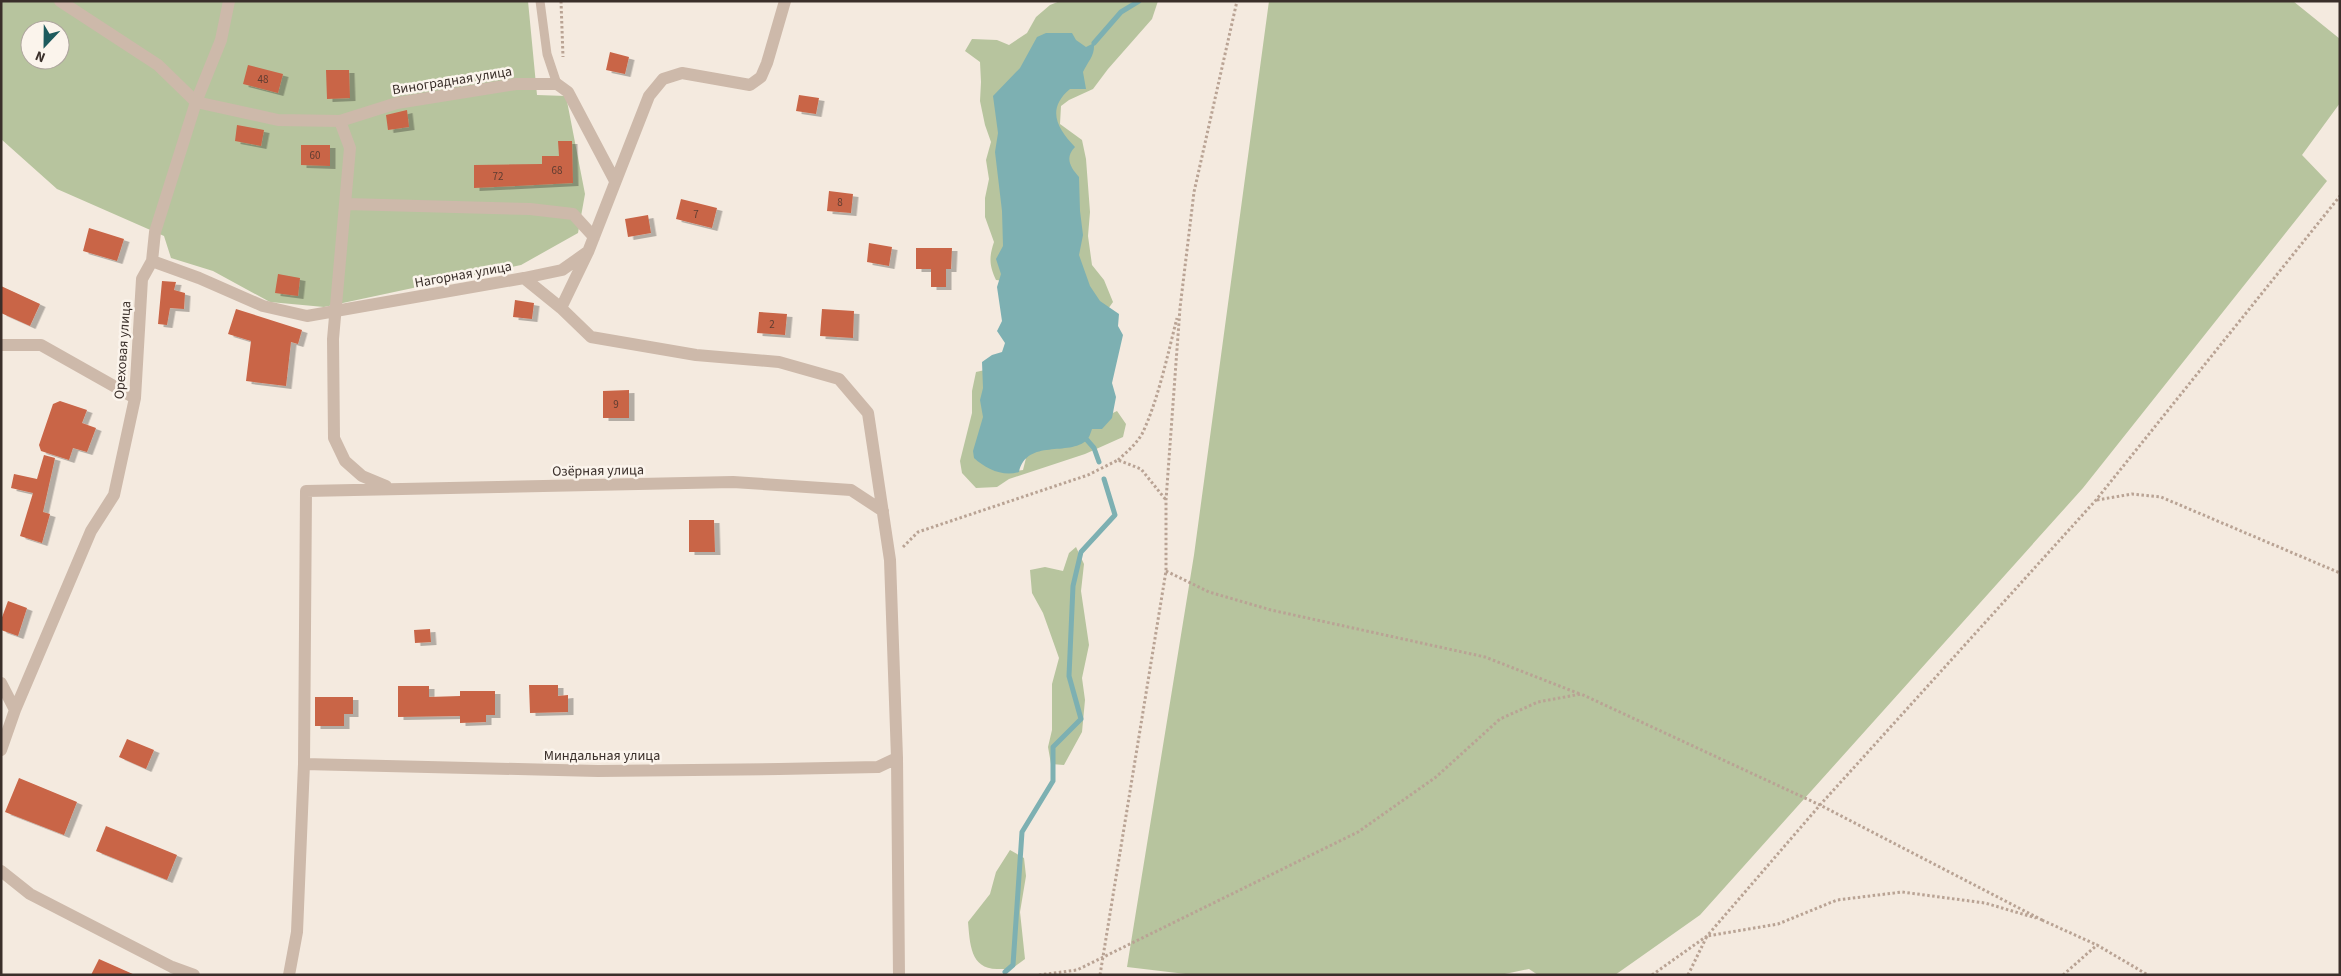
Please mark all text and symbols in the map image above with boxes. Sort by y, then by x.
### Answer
north arrow [20,20,70,70]
text: N [32,45,49,67]
street label: Виноградная улица [391,62,514,100]
house number: 48 [258,72,269,87]
house number: 60 [310,148,320,163]
house number: 68 [552,163,563,178]
house number: 72 [493,169,503,184]
house number: 8 [837,195,843,210]
house number: 7 [693,207,699,222]
street label: Нагорная улица [413,257,513,293]
street label: Ореховая улица [110,300,136,400]
house number: 2 [769,317,775,332]
house number: 9 [613,397,619,412]
street label: Озёрная улица [552,460,644,482]
street label: Миндальная улица [544,746,660,766]

